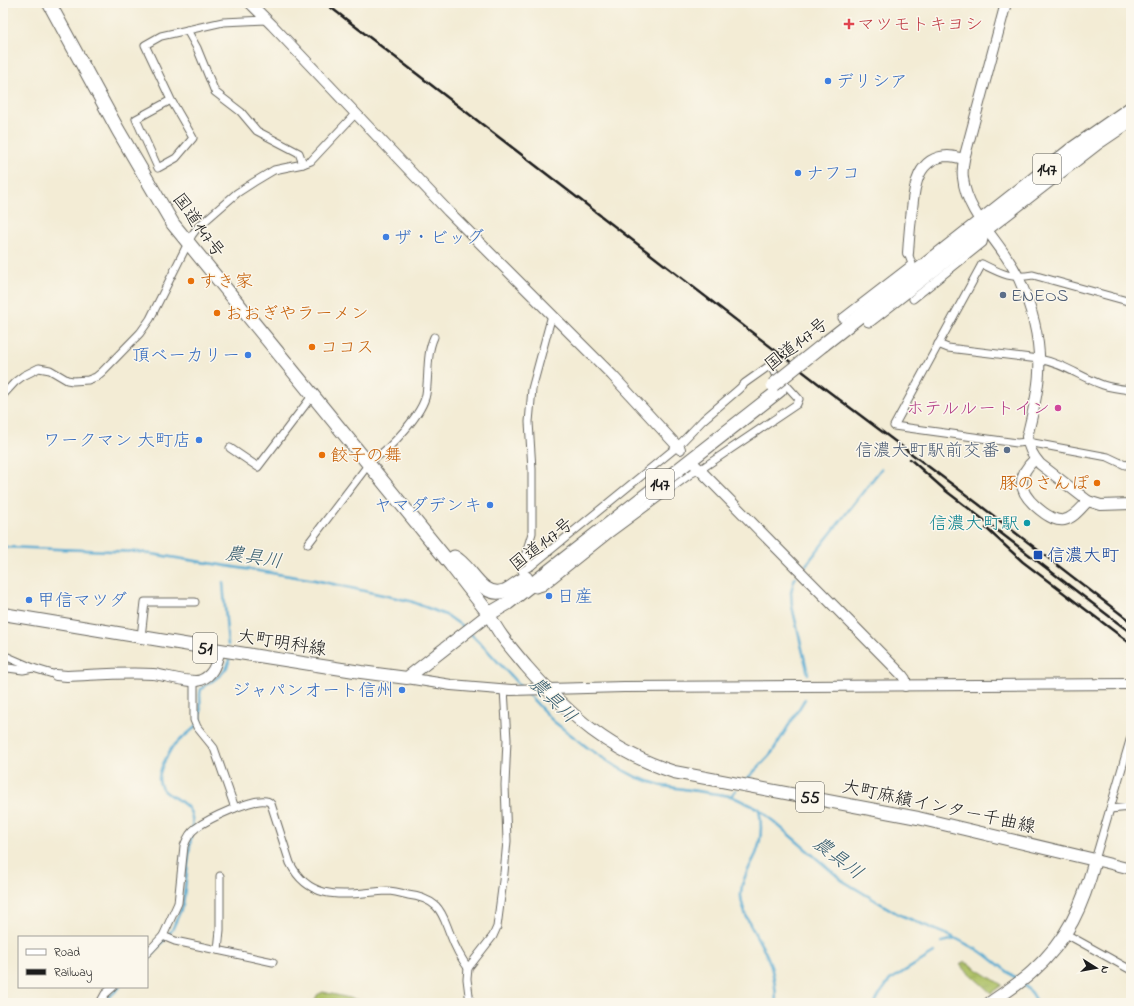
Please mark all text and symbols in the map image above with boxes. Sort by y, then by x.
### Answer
place label: マツモトキヨシ [857,13,983,39]
marker: マツモトキヨシ [844,19,854,29]
place label: デリシア [836,70,908,96]
marker: デリシア [823,76,833,86]
road number: 147 [1033,154,1061,184]
place label: ナフコ [806,162,860,188]
marker: ナフコ [793,168,803,178]
street label: 国道147号 [165,188,230,264]
place label: ザ・ビッグ [394,226,484,252]
marker: ザ・ビッグ [381,232,391,242]
place label: すき家 [199,270,253,296]
marker: すき家 [186,276,196,286]
place label: ENEOS [1011,284,1068,310]
marker: ENEOS [998,290,1008,300]
place label: おおぎやラーメン [225,302,369,328]
marker: おおぎやラーメン [212,308,222,318]
street label: 国道147号 [760,312,835,379]
place label: ココス [320,336,374,362]
marker: ココス [307,342,317,352]
place label: 頂ベーカリー [132,344,240,370]
marker: 頂ベーカリー [243,350,253,360]
place label: ホテルルートイン [906,397,1050,423]
marker: ホテルルートイン [1053,403,1063,413]
place label: ワークマン 大町店 [43,429,191,455]
marker: ワークマン 大町店 [194,435,204,445]
place label: 信濃大町駅前交番 [855,439,999,465]
place label: 餃子の舞 [330,444,402,470]
marker: 信濃大町駅前交番 [1002,445,1012,455]
marker: 餃子の舞 [317,450,327,460]
road number: 147 [646,469,674,499]
place label: 豚のさんぽ [999,472,1089,498]
marker: 豚のさんぽ [1092,478,1102,488]
place label: ヤマダデンキ [374,494,482,520]
marker: ヤマダデンキ [485,500,495,510]
street label: 国道147号 [505,512,580,579]
place label: 信濃大町駅 [929,512,1019,538]
marker: 信濃大町駅 [1022,518,1032,528]
water label: 農具川 [223,541,284,576]
place label: 信濃大町 [1047,544,1119,570]
marker: 信濃大町 [1032,549,1044,561]
place label: 日産 [557,585,593,611]
place label: 甲信マツダ [37,589,127,615]
marker: 日産 [544,591,554,601]
marker: 甲信マツダ [24,595,34,605]
street label: 大町明科線 [235,624,328,664]
road number: 51 [193,633,217,663]
water label: 農具川 [522,671,582,730]
place label: ジャパンオート信州 [232,679,394,705]
marker: ジャパンオート信州 [397,685,407,695]
street label: 大町麻績インター千曲線 [839,775,1038,841]
road number: 55 [796,782,824,812]
water label: 農具川 [807,831,868,887]
legend [18,936,148,988]
text: Road [54,944,80,962]
north arrow [1076,948,1116,988]
text: Railway [54,964,93,983]
text: N [1096,965,1113,975]

